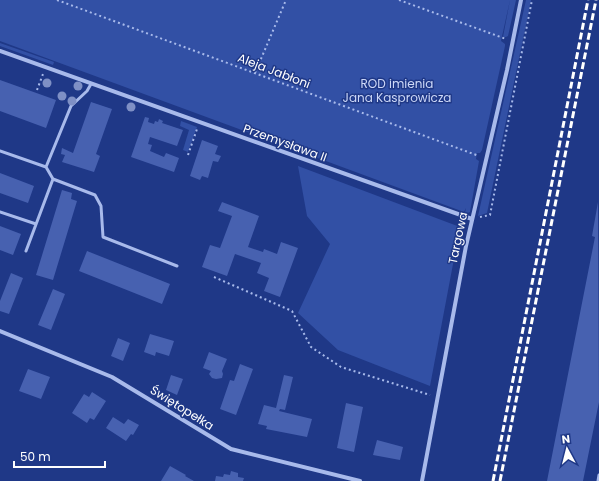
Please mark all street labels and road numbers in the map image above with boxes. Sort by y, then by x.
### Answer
street label: Aleja Jabłoni [235,49,313,92]
street label: Przemysława II [241,120,329,166]
street label: Targowa [444,210,471,266]
street label: Świętopełka [147,381,217,434]

